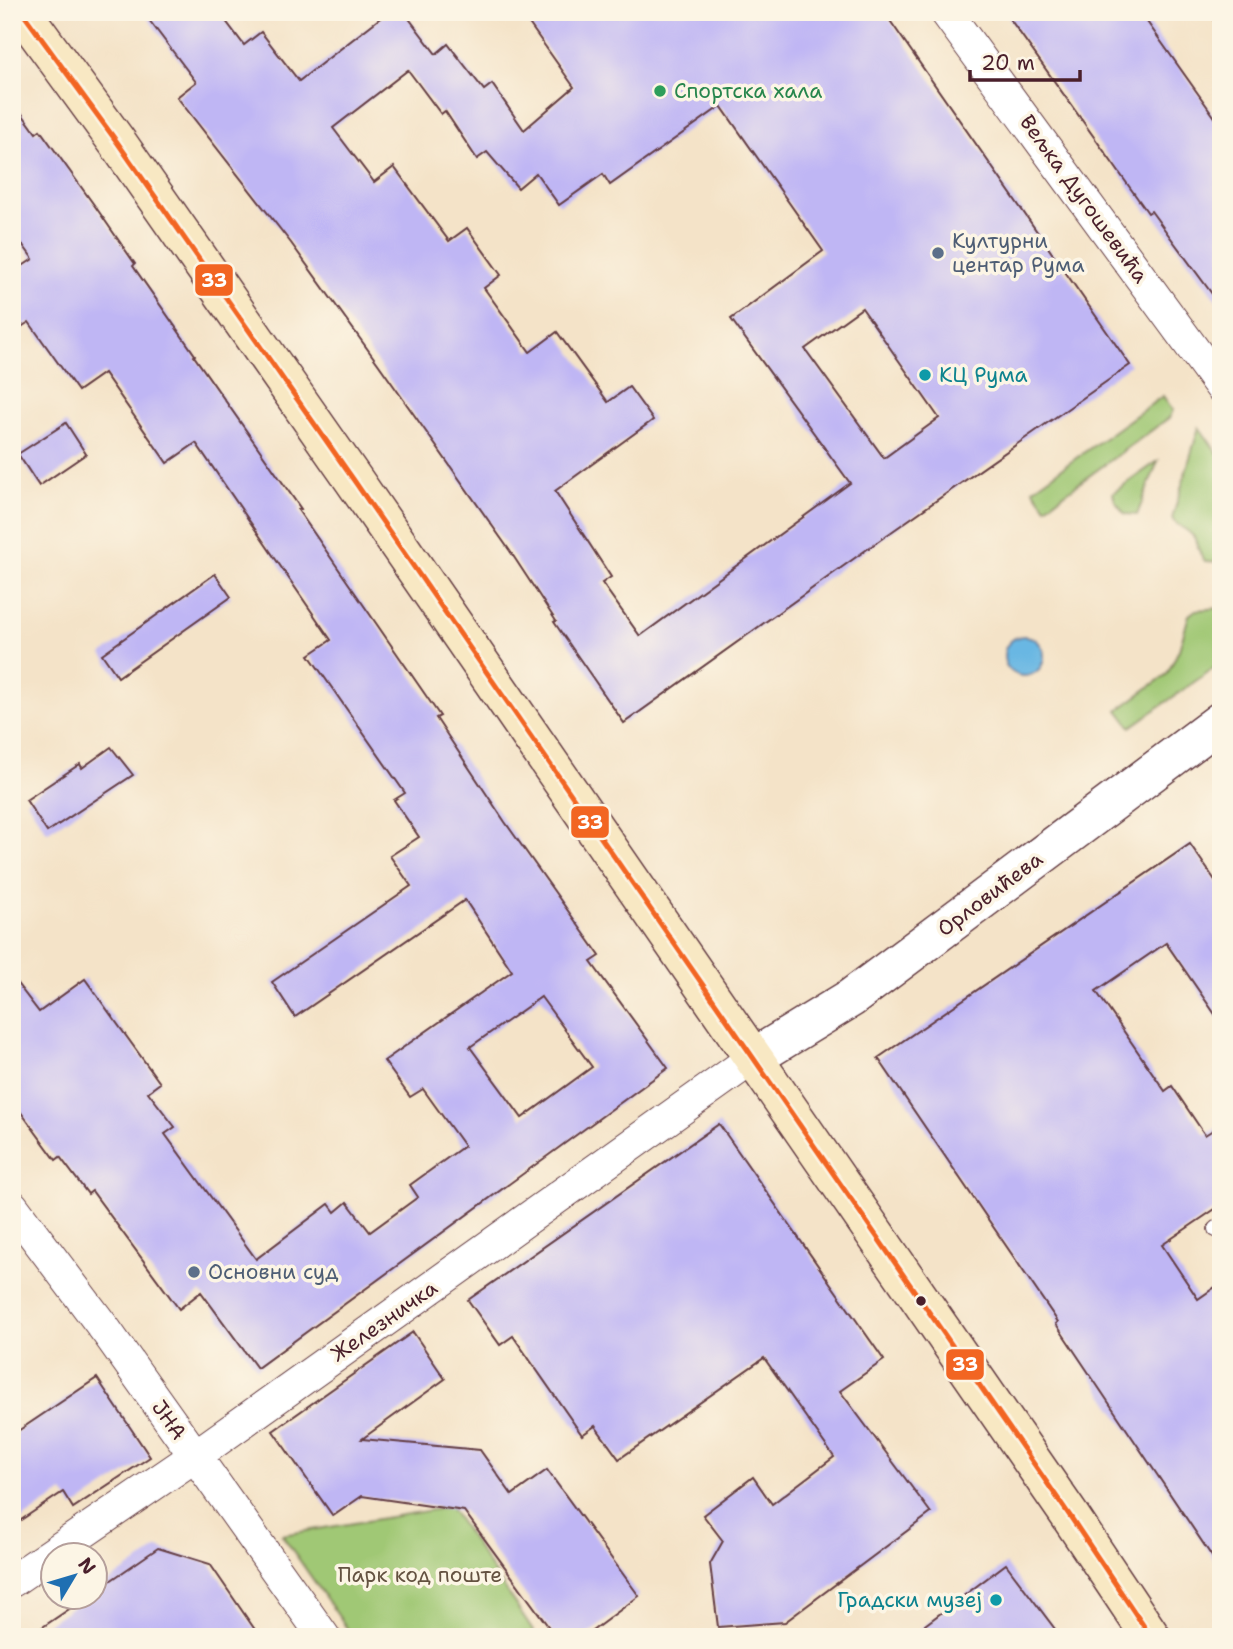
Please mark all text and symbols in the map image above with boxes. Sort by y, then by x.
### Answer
scale bar [970,38,1081,82]
text: 20 m [981,49,1035,77]
place label: Спортска хала [674,77,822,105]
marker: Спортска хала [652,83,668,99]
street label: Вељка Дугошевића [1013,109,1155,289]
place label: Културни центар Рума [952,227,1085,279]
marker: Културни центар Рума [930,245,946,261]
line badge: 33 [194,263,234,297]
text: 33 [201,268,227,293]
place label: КЦ Рума [939,361,1028,389]
marker: КЦ Рума [917,367,933,383]
line badge: 33 [570,805,610,839]
text: 33 [577,810,603,835]
street label: Орловићева [932,845,1048,943]
place label: Основни суд [208,1258,339,1286]
marker: Основни суд [186,1264,202,1280]
street label: Железничка [325,1274,443,1368]
unlabelled marker [914,1294,928,1308]
line badge: 33 [945,1348,985,1381]
text: 33 [952,1352,978,1377]
street label: ЈНА [145,1394,193,1446]
north arrow [38,1540,108,1610]
text: N [73,1552,101,1579]
park label: Парк код поште [338,1561,502,1589]
place label: Градски музеј [837,1586,982,1614]
marker: Градски музеј [988,1592,1004,1608]

